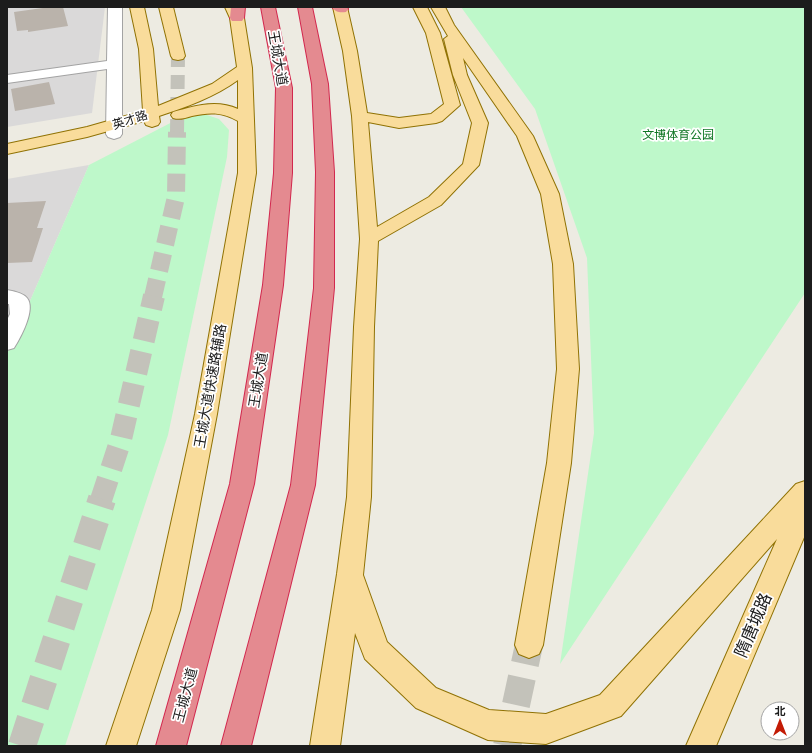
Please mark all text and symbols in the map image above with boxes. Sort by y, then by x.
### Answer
street label: 王城大道 [264,29,292,87]
street label: 英才路 [110,107,149,132]
park label: 文博体育公园 [642,127,714,142]
street label: 王城大道快速路辅路 [190,322,230,450]
street label: 王城大道 [245,351,271,409]
street label: 隋唐城路 [731,590,775,660]
street label: 王城大道 [169,666,201,724]
north arrow [760,701,800,741]
text: 北 [775,704,786,718]

